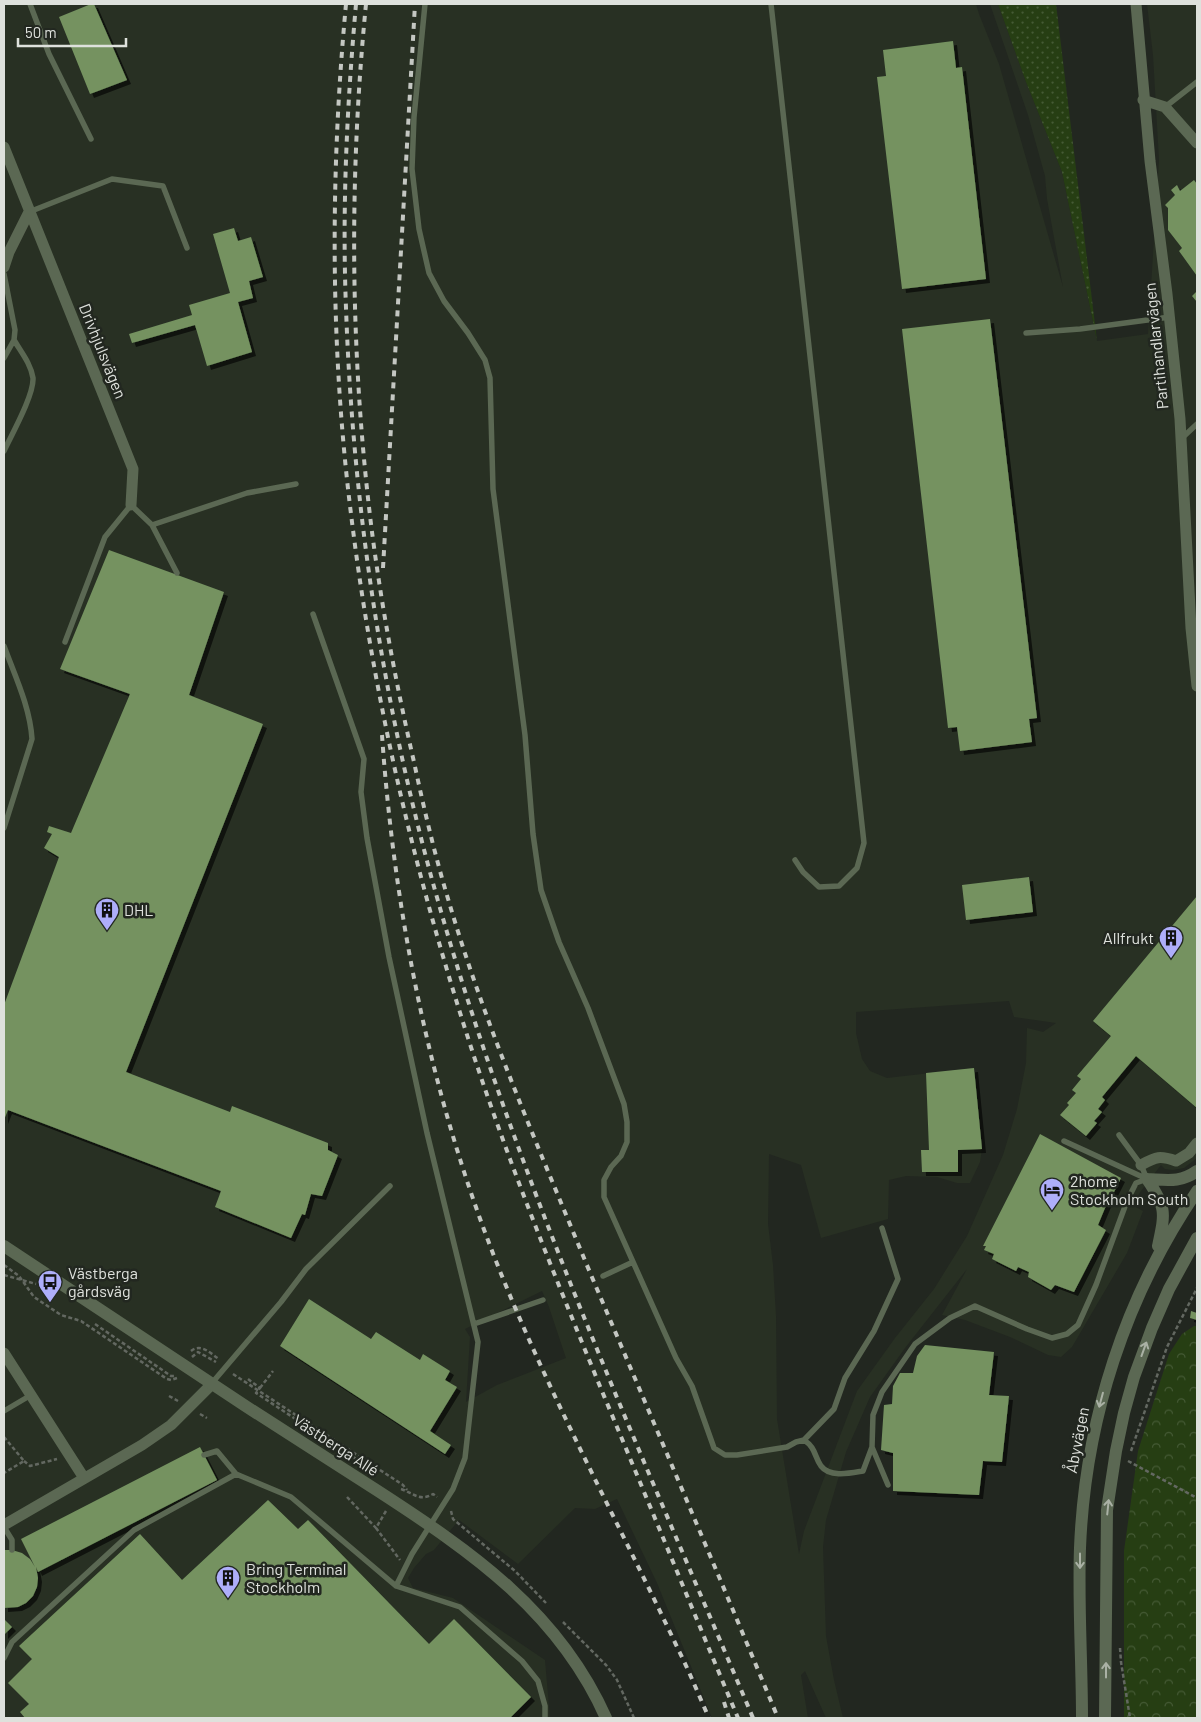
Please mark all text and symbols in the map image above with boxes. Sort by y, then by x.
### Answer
scale bar [18,15,125,47]
text: 50 m [25,23,57,41]
street label: Partihandlarvägen [1139,282,1172,410]
street label: Drivhjulsvägen [76,301,131,401]
building icon: DHL [94,897,120,931]
place label: DHL [124,900,153,919]
building icon: Allfrukt [1158,925,1184,959]
place label: Allfrukt [1103,928,1154,947]
place label: 2home Stockholm South [1070,1171,1188,1208]
hotel icon: 2home Stockholm South [1039,1177,1065,1211]
place label: Västberga gårdsväg [68,1263,138,1300]
bus stop icon: Västberga gårdsväg [37,1269,63,1303]
one-way arrow [1140,1342,1149,1357]
one-way arrow [1096,1391,1106,1407]
street label: Åbyvägen [1061,1405,1092,1475]
street label: Västberga Allé [290,1410,383,1479]
one-way arrow [1103,1499,1113,1515]
one-way arrow [1075,1552,1085,1568]
place label: Bring Terminal Stockholm [246,1559,346,1596]
building icon: Bring Terminal Stockholm [215,1565,241,1599]
one-way arrow [1101,1662,1111,1678]

